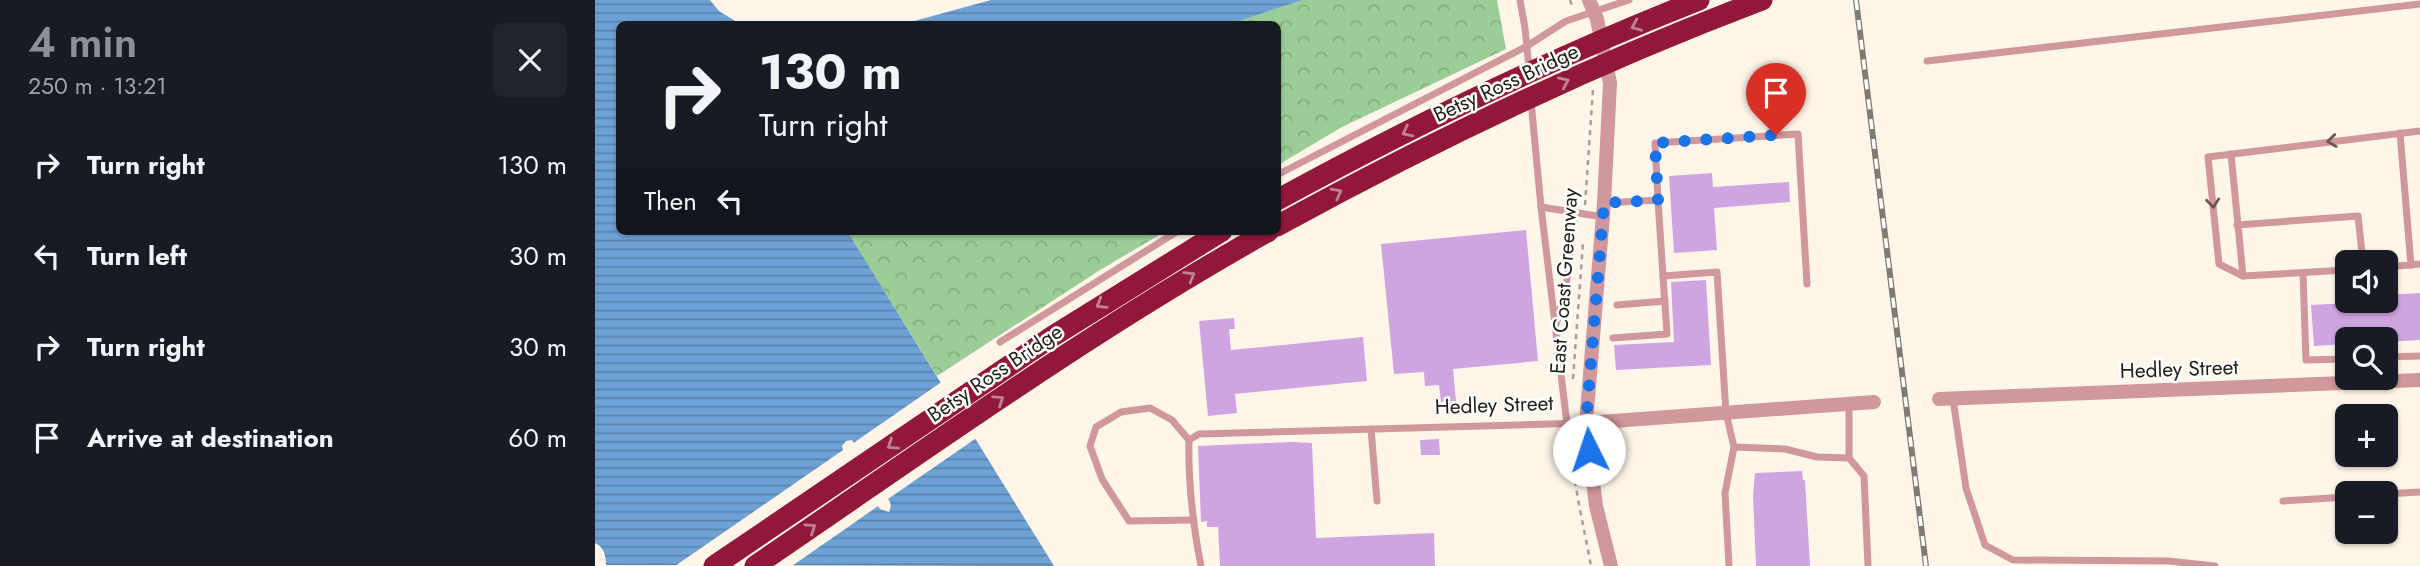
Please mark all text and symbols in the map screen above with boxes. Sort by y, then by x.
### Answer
text: 4 min [28,12,137,73]
one-way arrow [1631,18,1643,32]
button: close [493,23,567,97]
street label: Betsy Ross Bridge [1428,36,1584,130]
text: 130 m [759,37,902,107]
icon: right [644,49,735,140]
pin [1746,63,1806,135]
text: 250 m · 13:21 [28,69,167,103]
icon: arrive [1757,74,1795,112]
one-way arrow [1556,76,1569,90]
text: Turn right [759,102,888,148]
one-way arrow [1402,123,1414,137]
one-way arrow [2326,134,2338,149]
icon: right [28,146,66,184]
text: Turn right [87,146,205,184]
text: 130 m [497,146,567,184]
text: Then [644,182,697,220]
icon: left [711,182,749,220]
street label: East Coast Greenway [1543,186,1586,375]
one-way arrow [1330,188,1343,202]
one-way arrow [2205,198,2220,209]
icon: left [28,237,66,275]
text: Turn left [87,237,187,275]
text: 30 m [509,237,567,275]
map controls [2335,250,2398,544]
button: sound [2335,250,2398,313]
one-way arrow [1183,272,1196,285]
one-way arrow [1096,296,1109,309]
street label: Betsy Ross Bridge [922,317,1069,429]
button: search [2335,327,2398,390]
icon: right [28,328,66,366]
text: Turn right [87,328,205,366]
text: 30 m [509,328,567,366]
street label: Hedley Street [2119,352,2239,386]
street label: Hedley Street [1434,388,1554,422]
one-way arrow [991,395,1004,408]
button: + [2335,404,2398,467]
position arrow [1552,413,1626,487]
icon: arrive [28,419,66,457]
text: Arrive at destination [87,419,334,457]
text: 60 m [508,419,567,457]
one-way arrow [887,437,900,449]
button: − [2335,481,2398,544]
one-way arrow [803,523,816,536]

